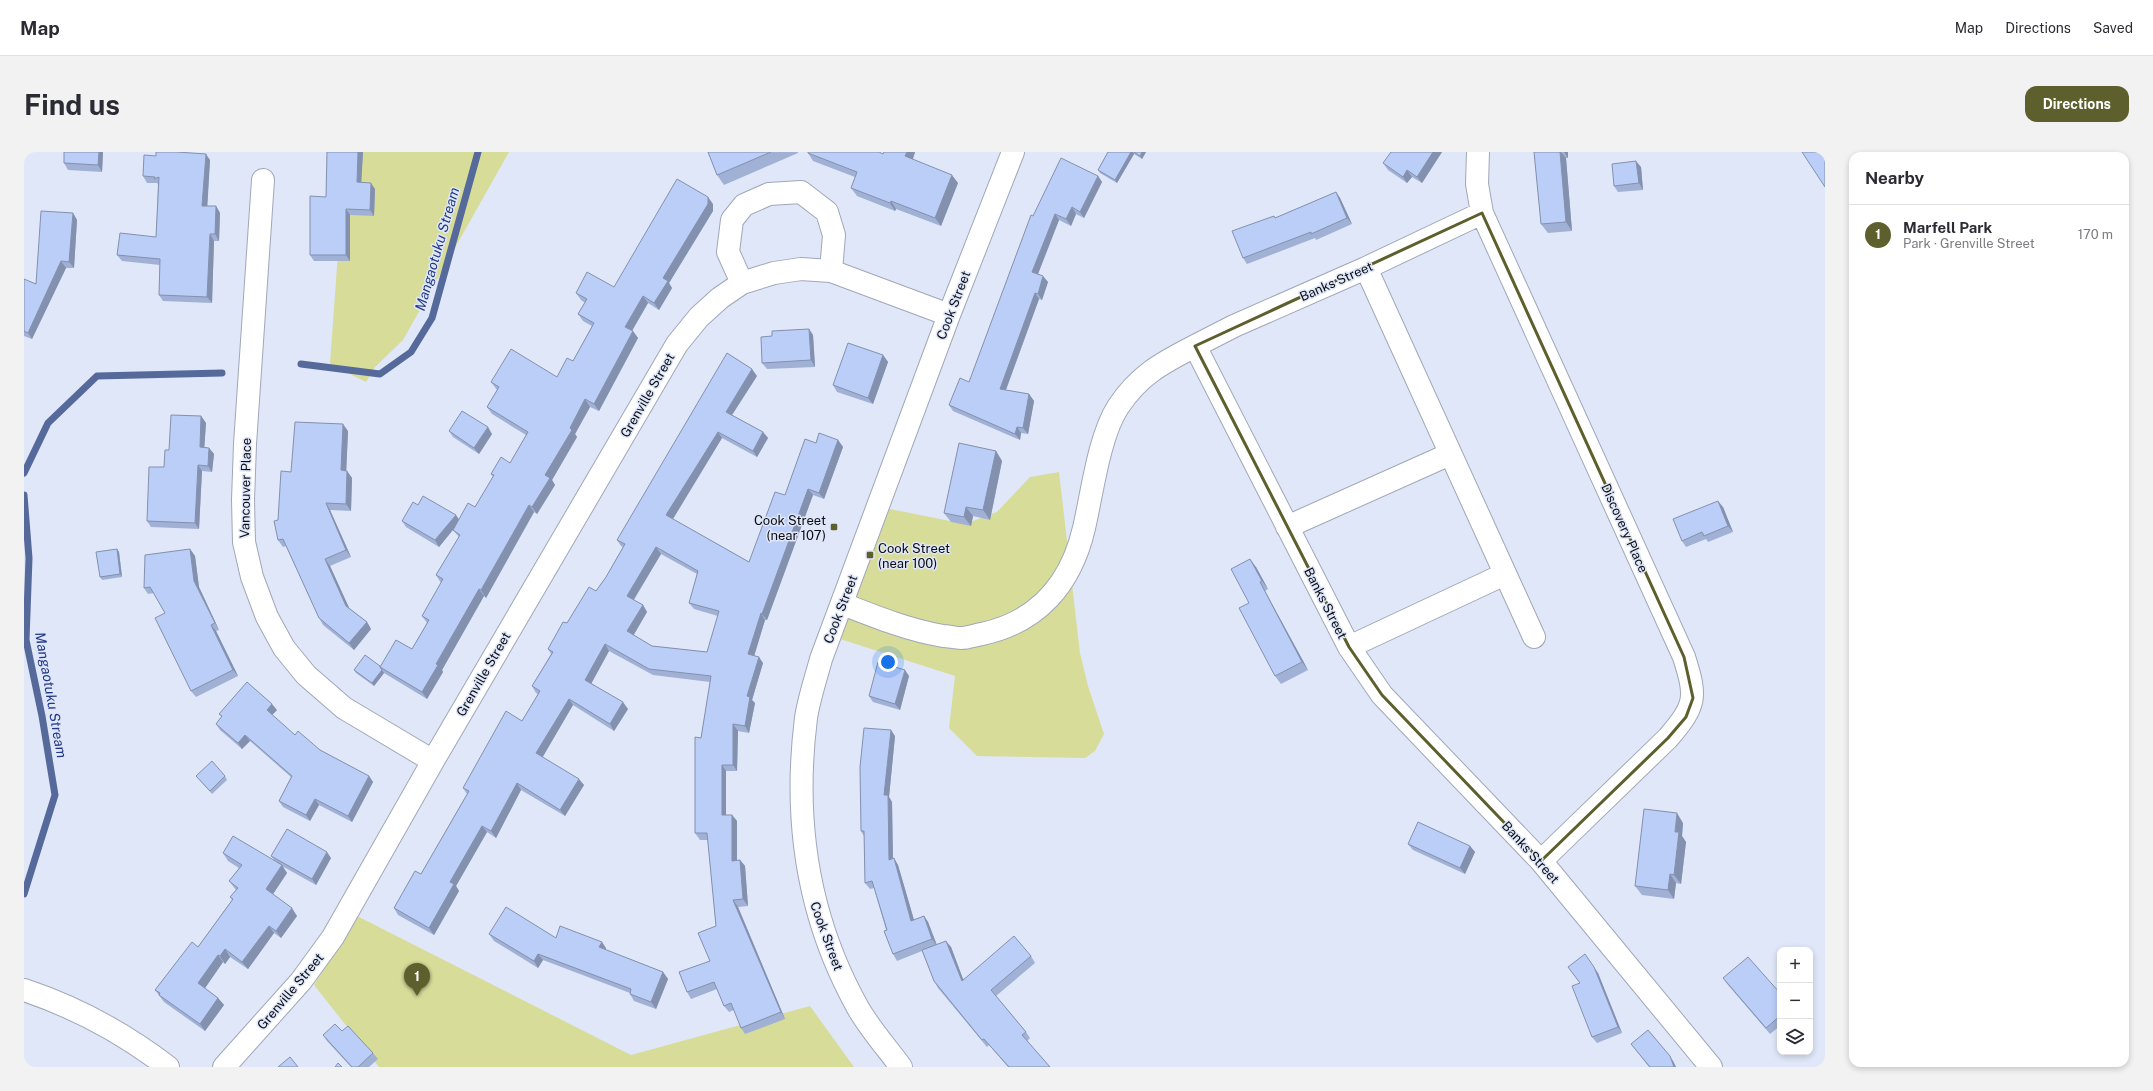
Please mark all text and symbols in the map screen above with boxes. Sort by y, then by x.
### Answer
text: Map [20,17,60,39]
text: Map [1955,20,1983,36]
text: Directions [2005,20,2071,36]
text: Saved [2093,20,2133,36]
button: Directions [2025,86,2129,122]
text: Find us [24,88,120,121]
text: Nearby [1865,168,1924,188]
water label: Mangaotuku Stream [412,185,462,313]
text: Marfell Park [1903,219,1992,236]
text: 1 [1875,227,1881,242]
text: 170 m [2078,227,2113,242]
text: Park · Grenville Street [1903,236,2035,251]
street label: Banks Street [1297,259,1375,304]
street label: Cook Street [934,269,973,342]
street label: Grenville Street [617,350,678,440]
street label: Vancouver Place [237,438,254,538]
street label: Discovery Place [1598,481,1651,575]
place label: Cook Street (near 107) [754,513,826,543]
marker: Cook Street (near 107) [829,522,839,532]
place label: Cook Street (near 100) [878,541,950,571]
marker: Cook Street (near 100) [865,550,875,560]
street label: Banks Street [1301,565,1350,641]
street label: Cook Street [821,573,860,646]
street label: Grenville Street [453,629,514,719]
water label: Mangaotuku Stream [32,631,70,759]
your location [878,652,898,672]
street label: Banks Street [1499,818,1562,886]
street label: Cook Street [807,900,846,973]
map controls [1777,947,1813,1055]
button: + [1777,947,1813,983]
street label: Grenville Street [254,950,327,1032]
pin: 1 [404,963,430,996]
button: − [1777,983,1813,1019]
button: layers [1777,1019,1813,1055]

